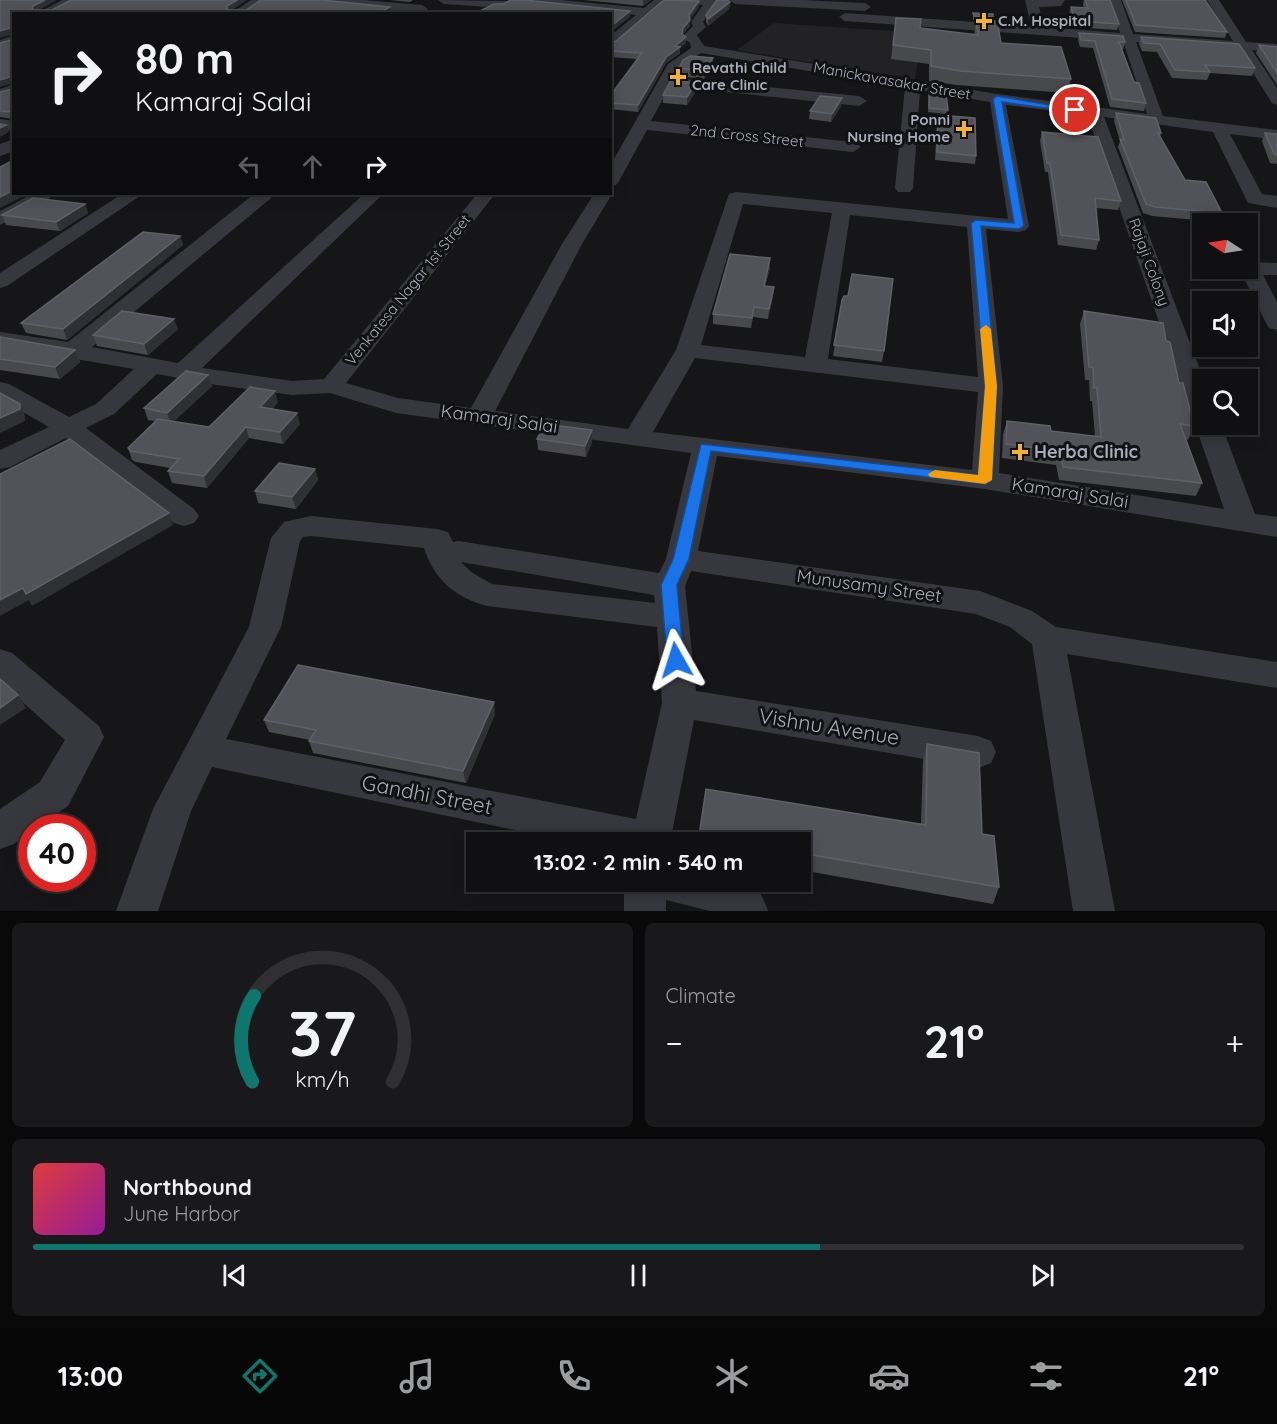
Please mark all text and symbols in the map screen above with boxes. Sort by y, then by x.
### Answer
place label: C.M. Hospital [998,11,1091,30]
marker: C.M. Hospital [975,12,993,30]
text: 80 m [135,32,234,85]
icon: right [36,36,114,114]
street label: Manickavasakar Street [812,57,972,104]
place label: Revathi Child Care Clinic [692,58,787,94]
marker: Revathi Child Care Clinic [669,68,687,86]
text: Kamaraj Salai [135,84,312,118]
pin [1049,84,1100,135]
icon: arrive [1058,93,1091,126]
place label: Ponni Nursing Home [847,110,950,146]
street label: 2nd Cross Street [690,120,805,151]
marker: Ponni Nursing Home [955,120,973,138]
icon: left [233,150,266,183]
icon: ahead [296,150,329,183]
icon: right [359,150,392,183]
street label: Venkatesa Nagar 1st Street [341,210,474,369]
north arrow [1192,213,1258,279]
map controls [1192,213,1258,435]
street label: Rajaji Colony [1125,215,1174,308]
button: sound [1192,291,1258,357]
button: search [1192,369,1258,435]
street label: Kamaraj Salai [439,399,559,438]
place label: Herba Clinic [1034,440,1138,463]
marker: Herba Clinic [1011,443,1029,461]
street label: Kamaraj Salai [1010,472,1130,513]
street label: Munusamy Street [795,564,943,607]
position arrow [644,628,708,692]
street label: Vishnu Avenue [757,702,901,750]
street label: Gandhi Street [360,769,494,819]
speed limit sign: 40 [18,814,96,892]
text: 13:02 · 2 min · 540 m [534,848,743,876]
text: Climate [666,983,736,1008]
text: 37 [288,994,356,1072]
text: 21° [924,1013,984,1069]
text: − [666,1022,683,1063]
text: + [1225,1022,1244,1063]
text: km/h [295,1066,349,1092]
text: Northbound [123,1173,252,1201]
text: June Harbor [123,1201,240,1226]
icon: previous [218,1259,251,1292]
icon: pause [622,1259,655,1292]
icon: next [1026,1259,1059,1292]
icon: directions [239,1355,281,1397]
icon: music [396,1355,438,1397]
icon: phone [553,1355,595,1397]
icon: climate [711,1355,753,1397]
icon: car [868,1355,910,1397]
icon: filters [1025,1355,1067,1397]
text: 13:00 [58,1359,123,1393]
text: 21° [1183,1359,1219,1393]

